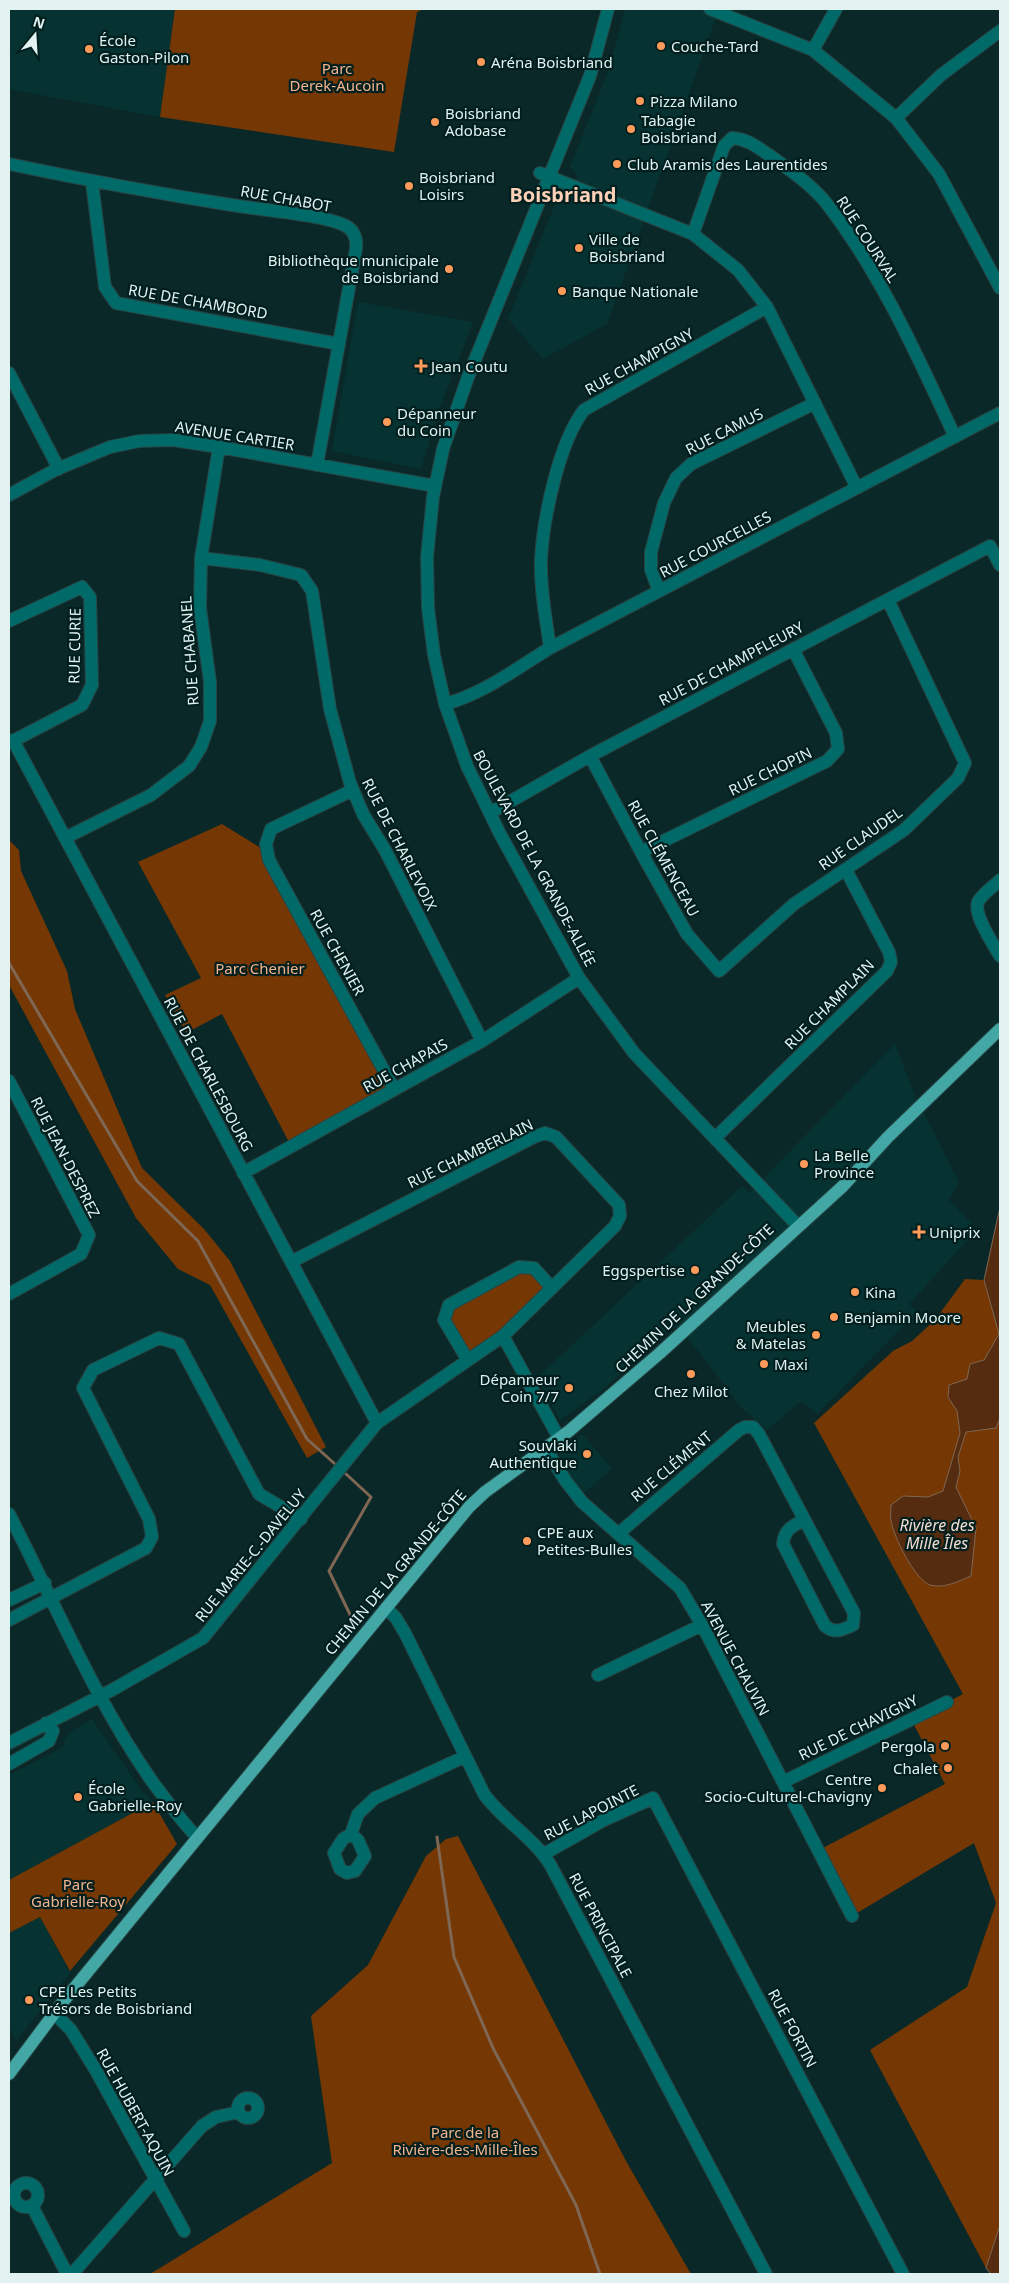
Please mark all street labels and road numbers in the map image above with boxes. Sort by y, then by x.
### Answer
street label: RUE CHABOT [239,180,334,216]
street label: RUE COURVAL [832,192,904,286]
street label: RUE DE CHAMBORD [127,279,269,323]
street label: RUE CHAMPIGNY [581,323,697,399]
street label: RUE CAMUS [682,403,766,459]
street label: AVENUE CARTIER [174,416,297,454]
street label: RUE COURCELLES [656,506,774,582]
street label: RUE CHABANEL [175,595,203,706]
street label: RUE CURIE [63,608,85,684]
street label: RUE DE CHAMPFLEURY [655,616,807,710]
street label: RUE CHOPIN [725,742,815,800]
street label: BOULEVARD DE LA GRANDE-ALLÉE [469,746,601,970]
street label: RUE DE CHARLEVOIX [358,774,442,914]
street label: RUE CLÉMENCEAU [624,796,704,920]
street label: RUE CLAUDEL [814,802,906,874]
street label: RUE CHENIER [306,905,370,999]
street label: RUE CHAMPLAIN [780,955,878,1053]
street label: RUE DE CHARLESBOURG [160,993,258,1155]
street label: RUE CHAPAIS [359,1033,451,1097]
street label: RUE JEAN-DESPREZ [27,1093,105,1221]
street label: RUE CHAMBERLAIN [404,1114,536,1192]
street label: CHEMIN DE LA GRANDE-CÔTE [610,1219,778,1377]
street label: RUE CLÉMENT [626,1426,716,1506]
street label: RUE MARIE-C.-DAVELUY [190,1484,310,1626]
street label: CHEMIN DE LA GRANDE-CÔTE [320,1485,470,1659]
street label: AVENUE CHAUVIN [697,1597,775,1719]
street label: RUE DE CHAVIGNY [795,1689,921,1765]
street label: RUE LAPOINTE [540,1779,642,1845]
street label: RUE PRINCIPALE [565,1869,637,1981]
street label: RUE FORTIN [764,1985,822,2071]
street label: RUE HUBERT-AQUIN [93,2045,179,2179]

